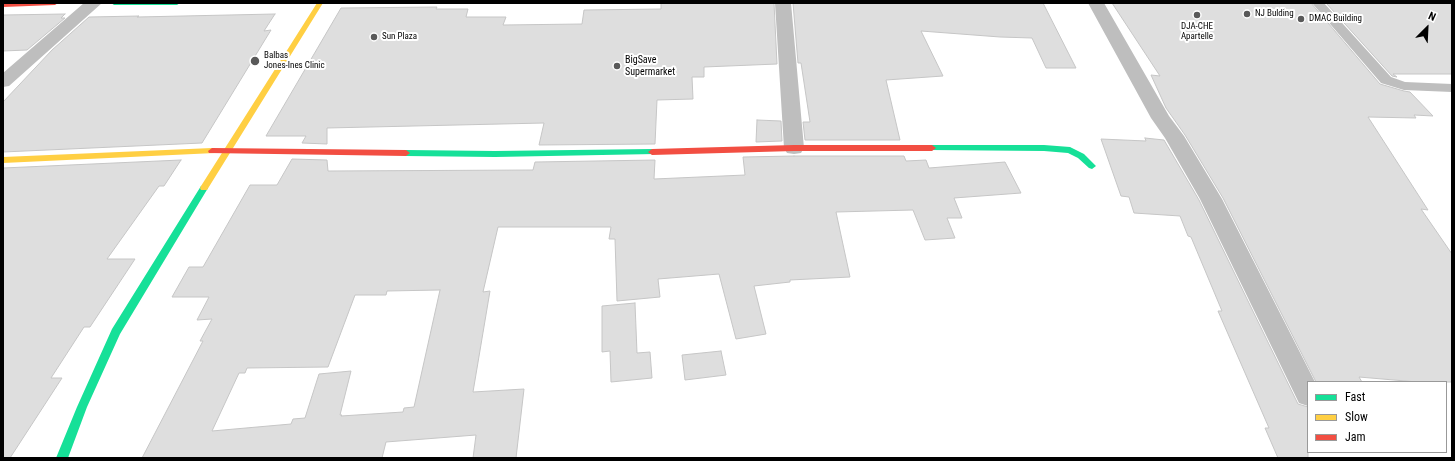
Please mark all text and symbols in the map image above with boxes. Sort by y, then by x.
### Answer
north arrow [1407,8,1447,48]
marker: NJ Bulding [1242,9,1252,19]
place label: NJ Bulding [1255,9,1294,19]
text: N [1426,9,1438,24]
marker: DJA-CHE Apartelle [1192,10,1202,20]
marker: DMAC Building [1296,14,1306,24]
place label: DMAC Building [1309,14,1362,24]
place label: DJA-CHE Apartelle [1181,22,1213,43]
marker: Sun Plaza [369,32,379,42]
place label: Sun Plaza [382,32,417,42]
place label: Balbas Jones-Ines Clinic [264,51,325,72]
place label: BigSave Supermarket [625,54,675,78]
marker: Balbas Jones-Ines Clinic [249,55,261,67]
marker: BigSave Supermarket [612,61,622,71]
legend [1307,381,1447,453]
text: Fast [1345,390,1365,404]
text: Slow [1345,410,1368,424]
text: Jam [1345,430,1366,444]

